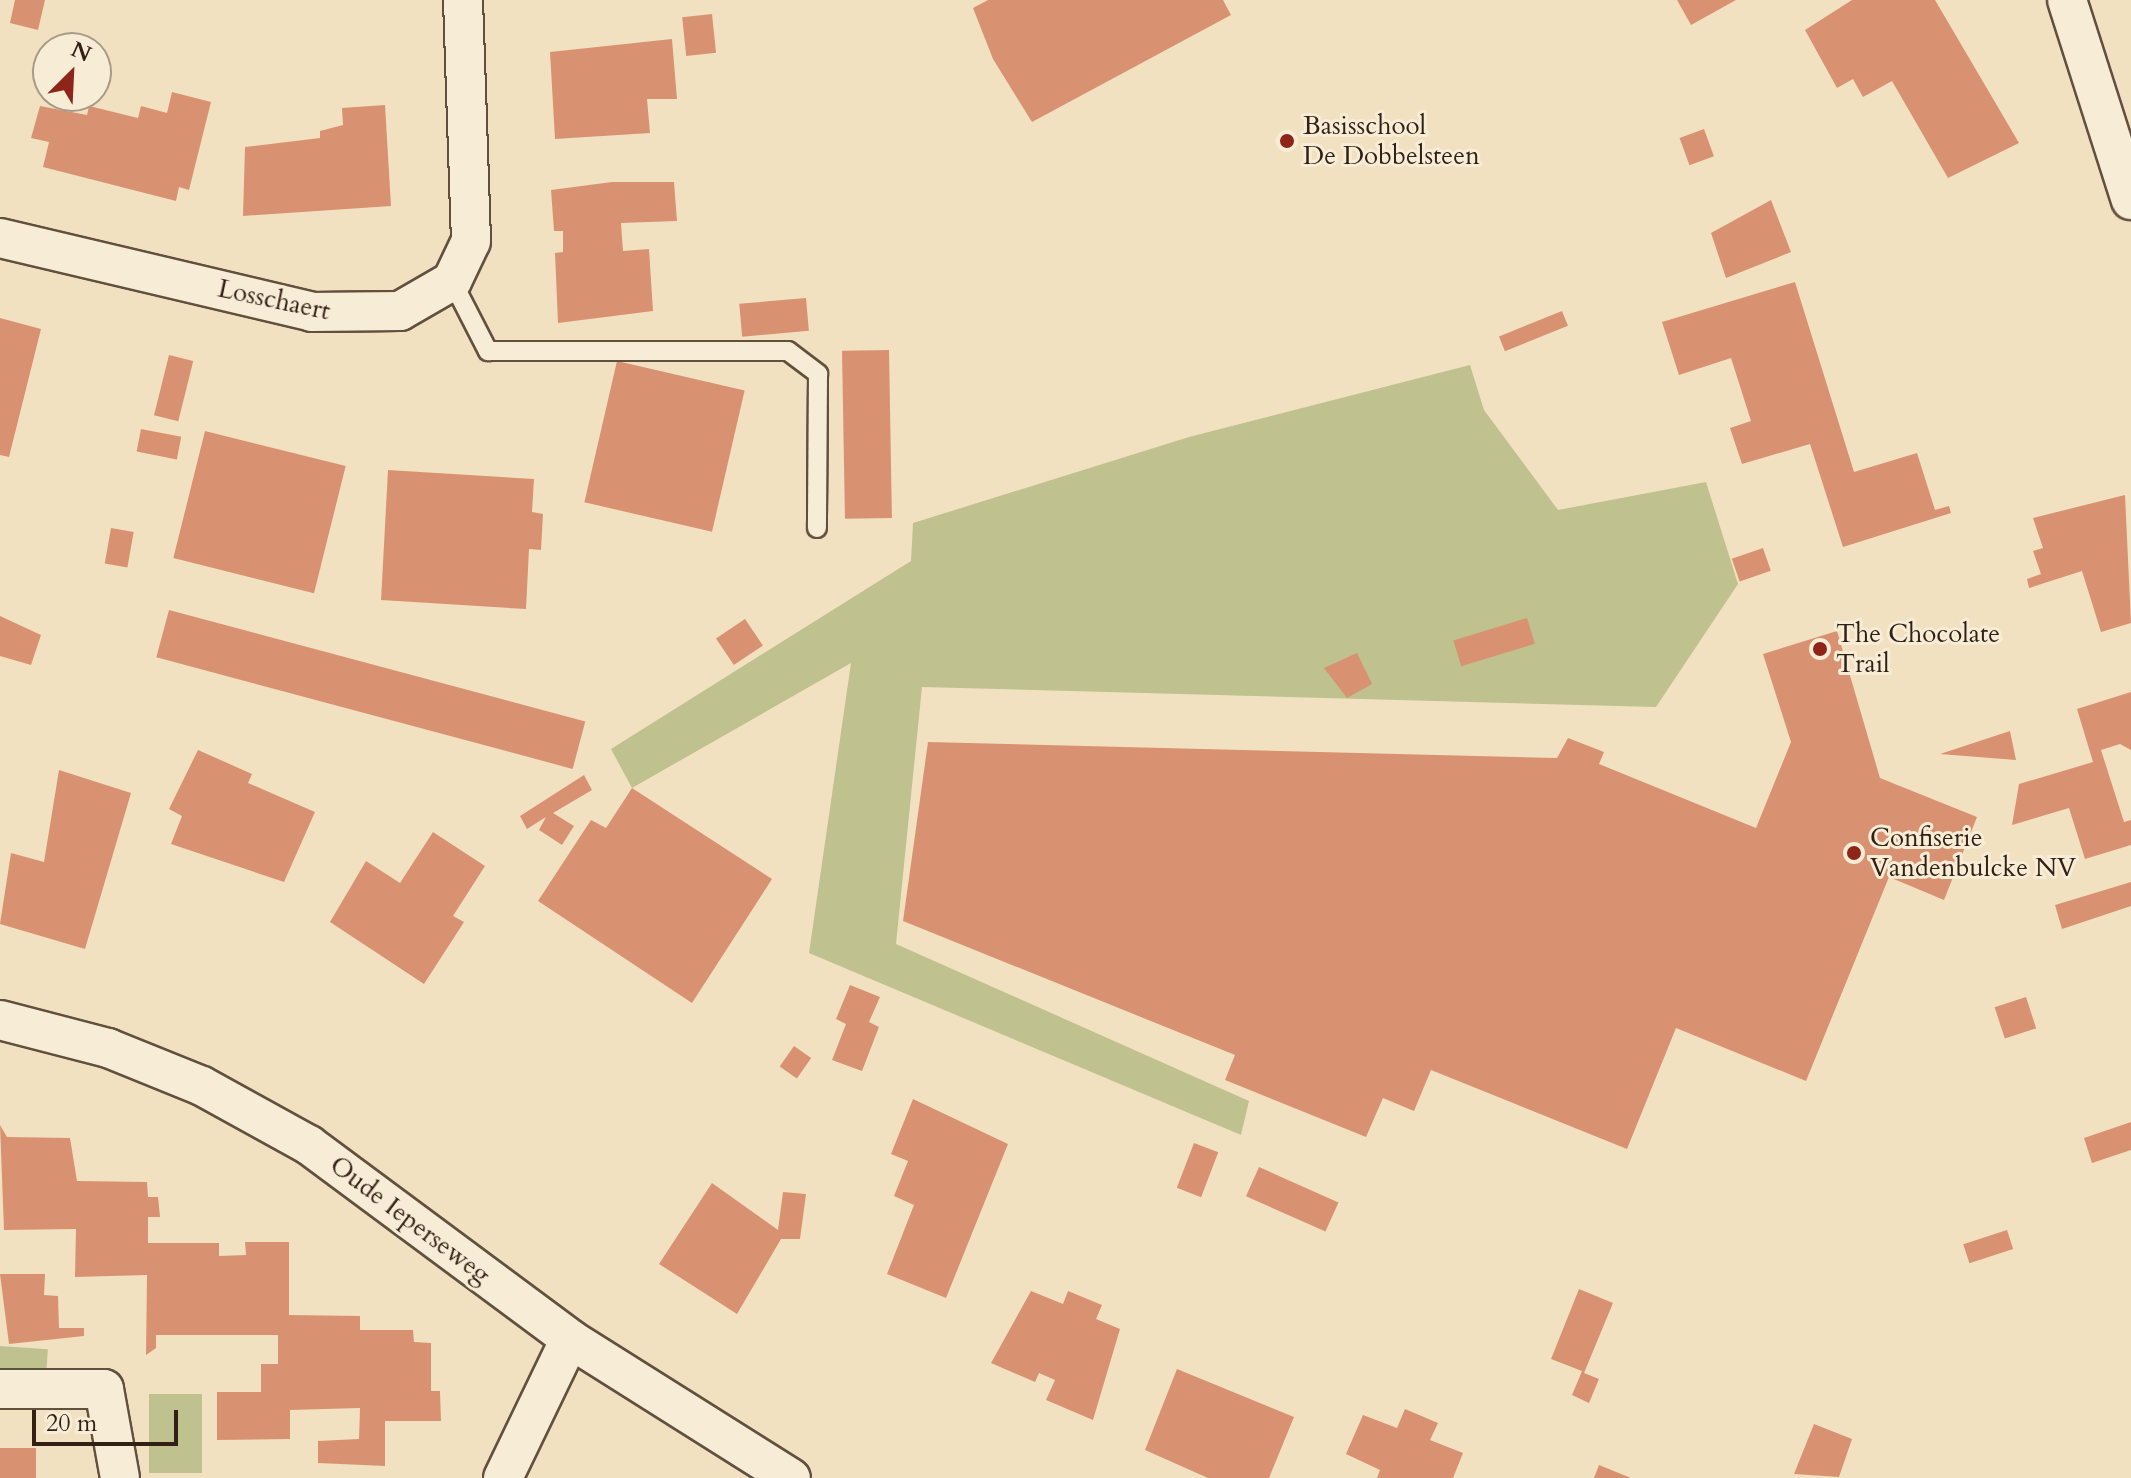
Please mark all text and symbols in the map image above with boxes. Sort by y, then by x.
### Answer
north arrow [32,32,112,112]
text: N [66,34,96,69]
place label: Basisschool De Dobbelsteen [1303,110,1480,172]
marker: Basisschool De Dobbelsteen [1278,132,1296,150]
street label: Losschaert [215,273,333,327]
place label: The Chocolate Trail [1836,618,2000,680]
marker: The Chocolate Trail [1811,640,1829,658]
place label: Confiserie Vandenbulcke NV [1870,822,2076,884]
marker: Confiserie Vandenbulcke NV [1845,844,1863,862]
street label: Oude Ieperseweg [324,1149,496,1291]
scale bar [36,1394,182,1444]
text: 20 m [46,1407,97,1440]

